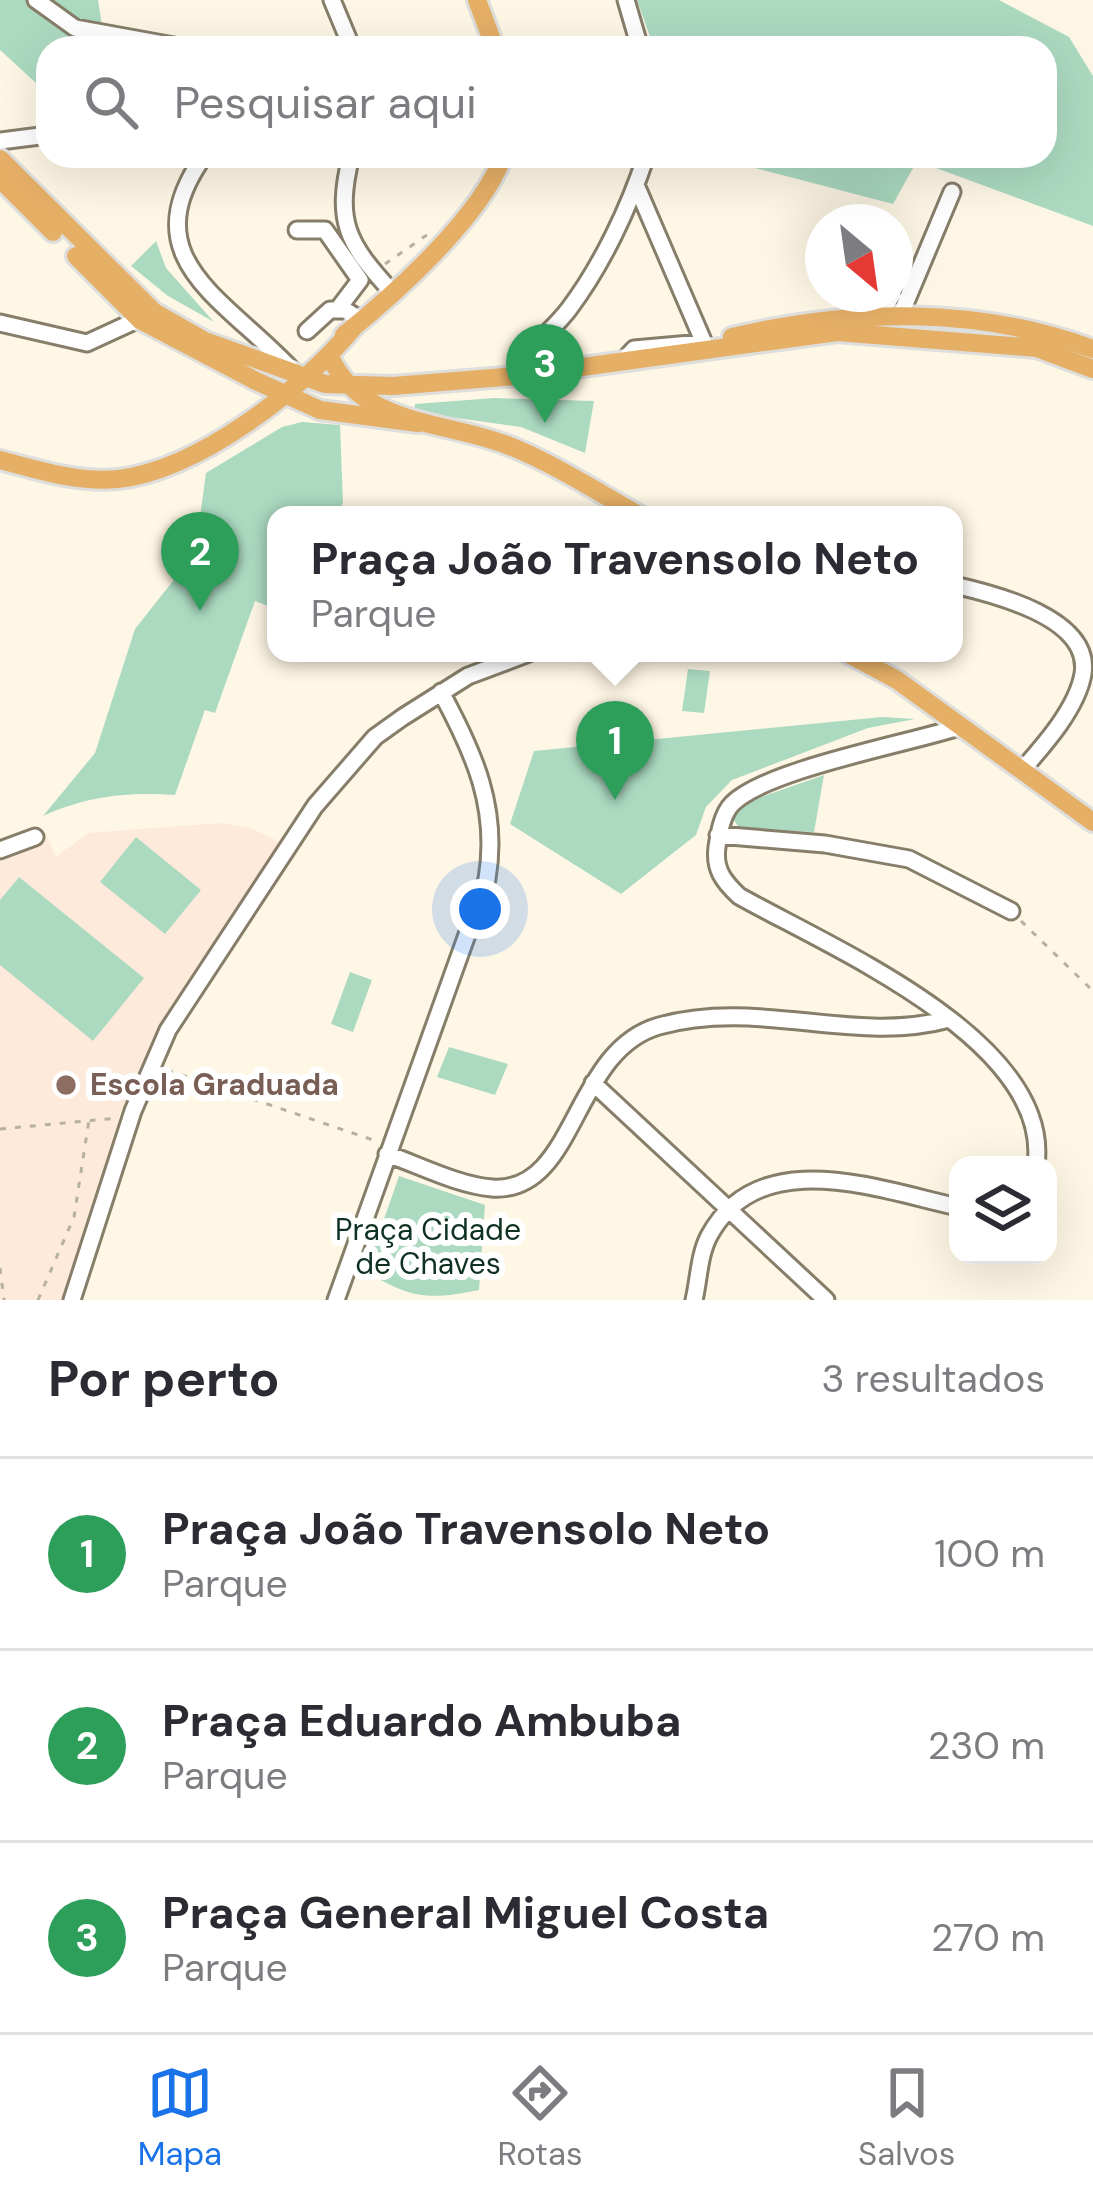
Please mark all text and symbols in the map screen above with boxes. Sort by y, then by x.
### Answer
search box [36,36,1057,168]
icon: search [78,69,144,135]
text: Pesquisar aqui [174,73,477,132]
north arrow [805,204,913,312]
pin: 3 [506,324,584,423]
popup [267,506,963,662]
pin: 2 [161,512,239,611]
text: Praça João Travensolo Neto [311,529,919,588]
text: Parque [311,588,436,639]
pin: 1 [576,701,654,800]
your location [450,879,510,939]
place label: Escola Graduada [90,1065,339,1104]
marker: Escola Graduada [53,1072,79,1098]
map controls [949,1156,1057,1264]
button: layers [949,1156,1057,1264]
park label: Praça Cidade de Chaves [335,1210,521,1283]
text: Por perto [48,1345,280,1412]
text: 3 resultados [821,1353,1045,1404]
text: Praça João Travensolo Neto [162,1499,770,1558]
text: 1 [80,1528,94,1579]
text: 100 m [934,1528,1045,1579]
text: Parque [162,1558,288,1609]
text: Praça Eduardo Ambuba [162,1691,681,1750]
text: 2 [76,1720,98,1771]
text: 230 m [928,1720,1045,1771]
text: Parque [162,1750,288,1801]
text: Praça General Miguel Costa [162,1883,769,1942]
text: 3 [75,1912,99,1963]
text: 270 m [931,1912,1045,1963]
text: Parque [162,1942,288,1993]
tab: Mapa [138,2060,222,2175]
tab: Rotas [498,2060,583,2175]
tab: Salvos [858,2060,955,2175]

